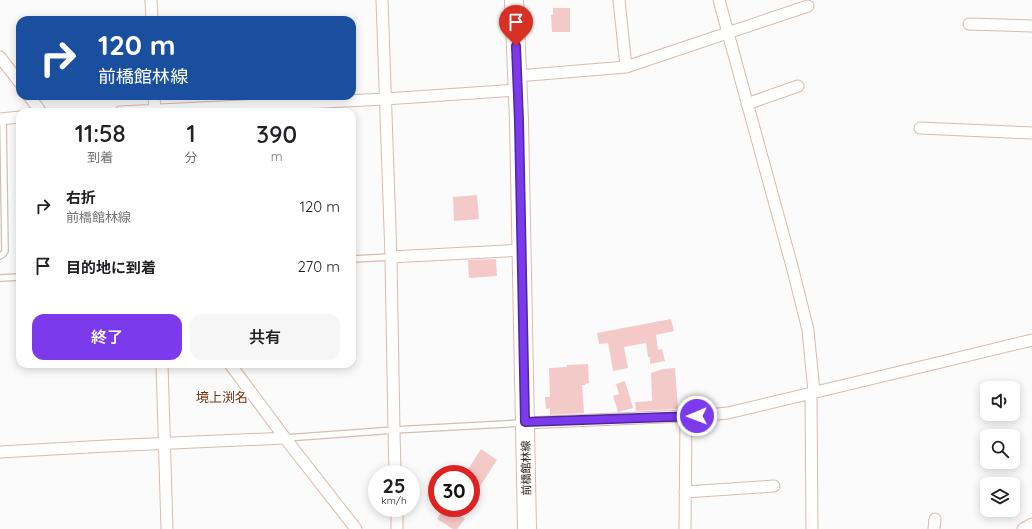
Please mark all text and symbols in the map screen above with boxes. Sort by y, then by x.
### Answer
pin [499,5,533,46]
icon: arrive [505,11,527,33]
text: 120 m [98,27,176,62]
icon: right [32,32,84,84]
text: 前橋館林線 [98,65,188,88]
text: 11:58 [75,118,126,148]
text: 1 [186,118,196,148]
text: 390 [256,119,297,149]
text: m [271,148,283,164]
text: 到着 [87,149,113,165]
text: 分 [184,149,197,165]
text: 右折 [66,188,96,207]
icon: right [32,195,54,217]
text: 120 m [299,197,340,216]
text: 前橋館林線 [66,209,131,225]
icon: arrive [32,255,54,277]
text: 270 m [298,257,340,276]
text: 目的地に到着 [66,258,156,277]
button: 終了 [32,314,182,360]
button: 共有 [190,314,340,360]
map controls [980,381,1020,517]
button: sound [980,381,1020,421]
district label: 境上渕名 [196,389,248,405]
position arrow [676,395,718,437]
button: search [980,429,1020,469]
street label: 前橋館林線 [519,440,533,496]
speed limit sign: 30 [428,465,480,517]
text: 25 [383,473,405,498]
button: layers [980,477,1020,517]
text: km/h [381,494,407,507]

